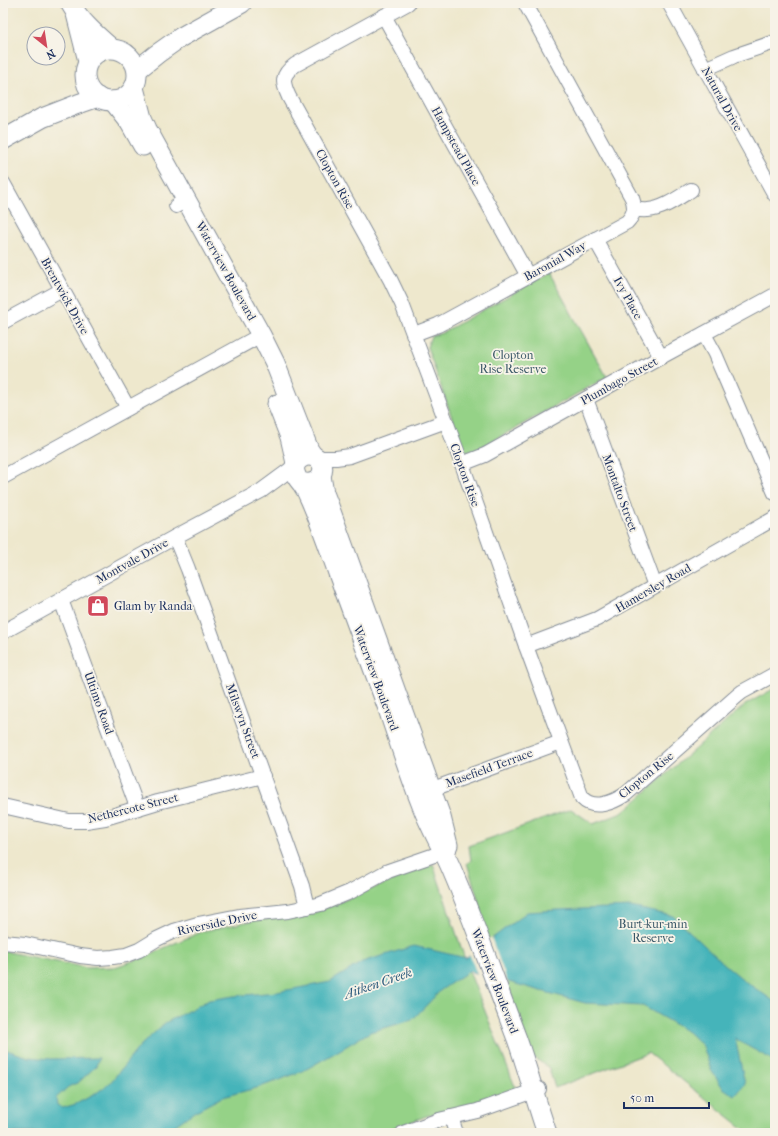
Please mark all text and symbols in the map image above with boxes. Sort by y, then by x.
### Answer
north arrow [26,26,66,66]
text: N [43,47,58,62]
street label: Natural Drive [699,64,745,134]
street label: Hampstead Place [429,104,484,188]
street label: Clopton Rise [313,147,357,211]
street label: Waterview Boulevard [192,218,259,323]
street label: Baronial Way [521,238,589,284]
street label: Brentwick Drive [38,255,92,337]
street label: Ivy Place [611,274,645,322]
park label: Clopton Rise Reserve [480,348,546,376]
street label: Plumbago Street [578,354,661,408]
street label: Clopton Rise [447,441,483,509]
street label: Montalto Street [600,452,641,534]
street label: Montvale Drive [93,535,171,587]
street label: Hamersley Road [613,560,694,615]
shop icon: Glam by Randa [85,593,111,619]
place label: Glam by Randa [114,599,193,613]
street label: Waterview Boulevard [350,622,402,733]
street label: Ultimo Road [81,670,117,737]
street label: Milswyn Street [223,682,263,761]
street label: Masefield Terrace [443,746,535,790]
street label: Clopton Rise [616,749,676,801]
street label: Nethercote Street [86,790,180,826]
street label: Riverside Drive [176,908,258,938]
park label: Burt-kur-min Reserve [619,917,687,945]
street label: Waterview Boulevard [468,926,522,1036]
water label: Aitken Creek [340,964,414,1002]
scale bar [624,1084,709,1110]
text: 50 m [630,1091,654,1105]

